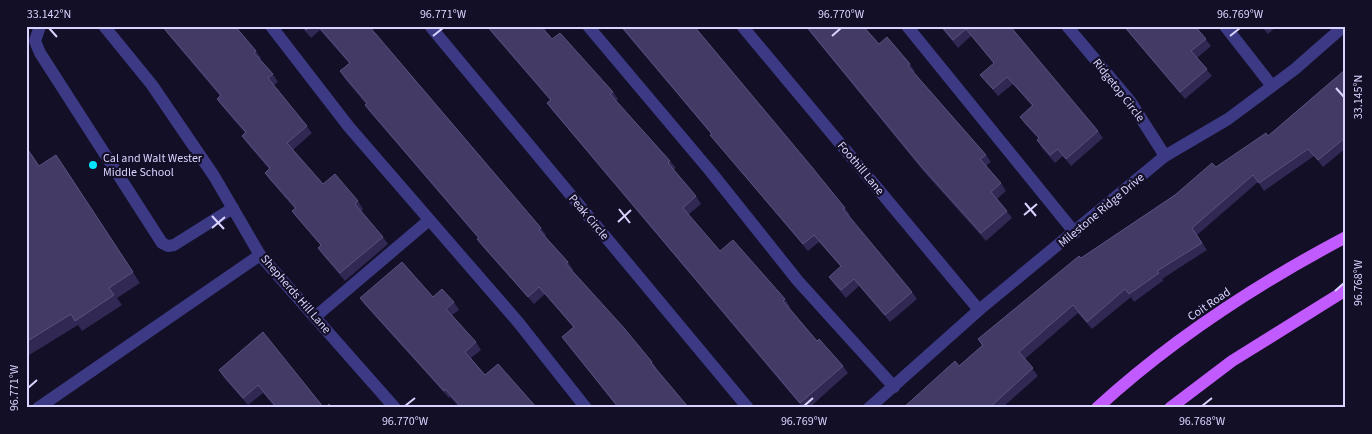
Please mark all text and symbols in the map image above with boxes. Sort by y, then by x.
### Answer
text: 33.142°N [27,6,71,23]
text: 96.771°W [420,6,467,23]
text: 96.770°W [818,6,865,23]
text: 96.769°W [1217,6,1264,23]
street label: Ridgetop Circle [1089,55,1149,125]
text: 33.145°N [1350,75,1367,119]
street label: Foothill Lane [833,138,888,199]
place label: Cal and Walt Wester Middle School [103,150,203,181]
marker: Cal and Walt Wester Middle School [87,159,99,171]
street label: Milestone Ridge Drive [1055,169,1148,251]
street label: Peak Circle [564,191,613,244]
street label: Shepherds Hill Lane [256,251,335,338]
text: 96.768°W [1350,259,1367,306]
street label: Coit Road [1184,284,1234,325]
text: 96.771°W [6,364,23,411]
text: 96.770°W [382,413,429,430]
text: 96.769°W [781,413,828,430]
text: 96.768°W [1179,413,1226,430]

